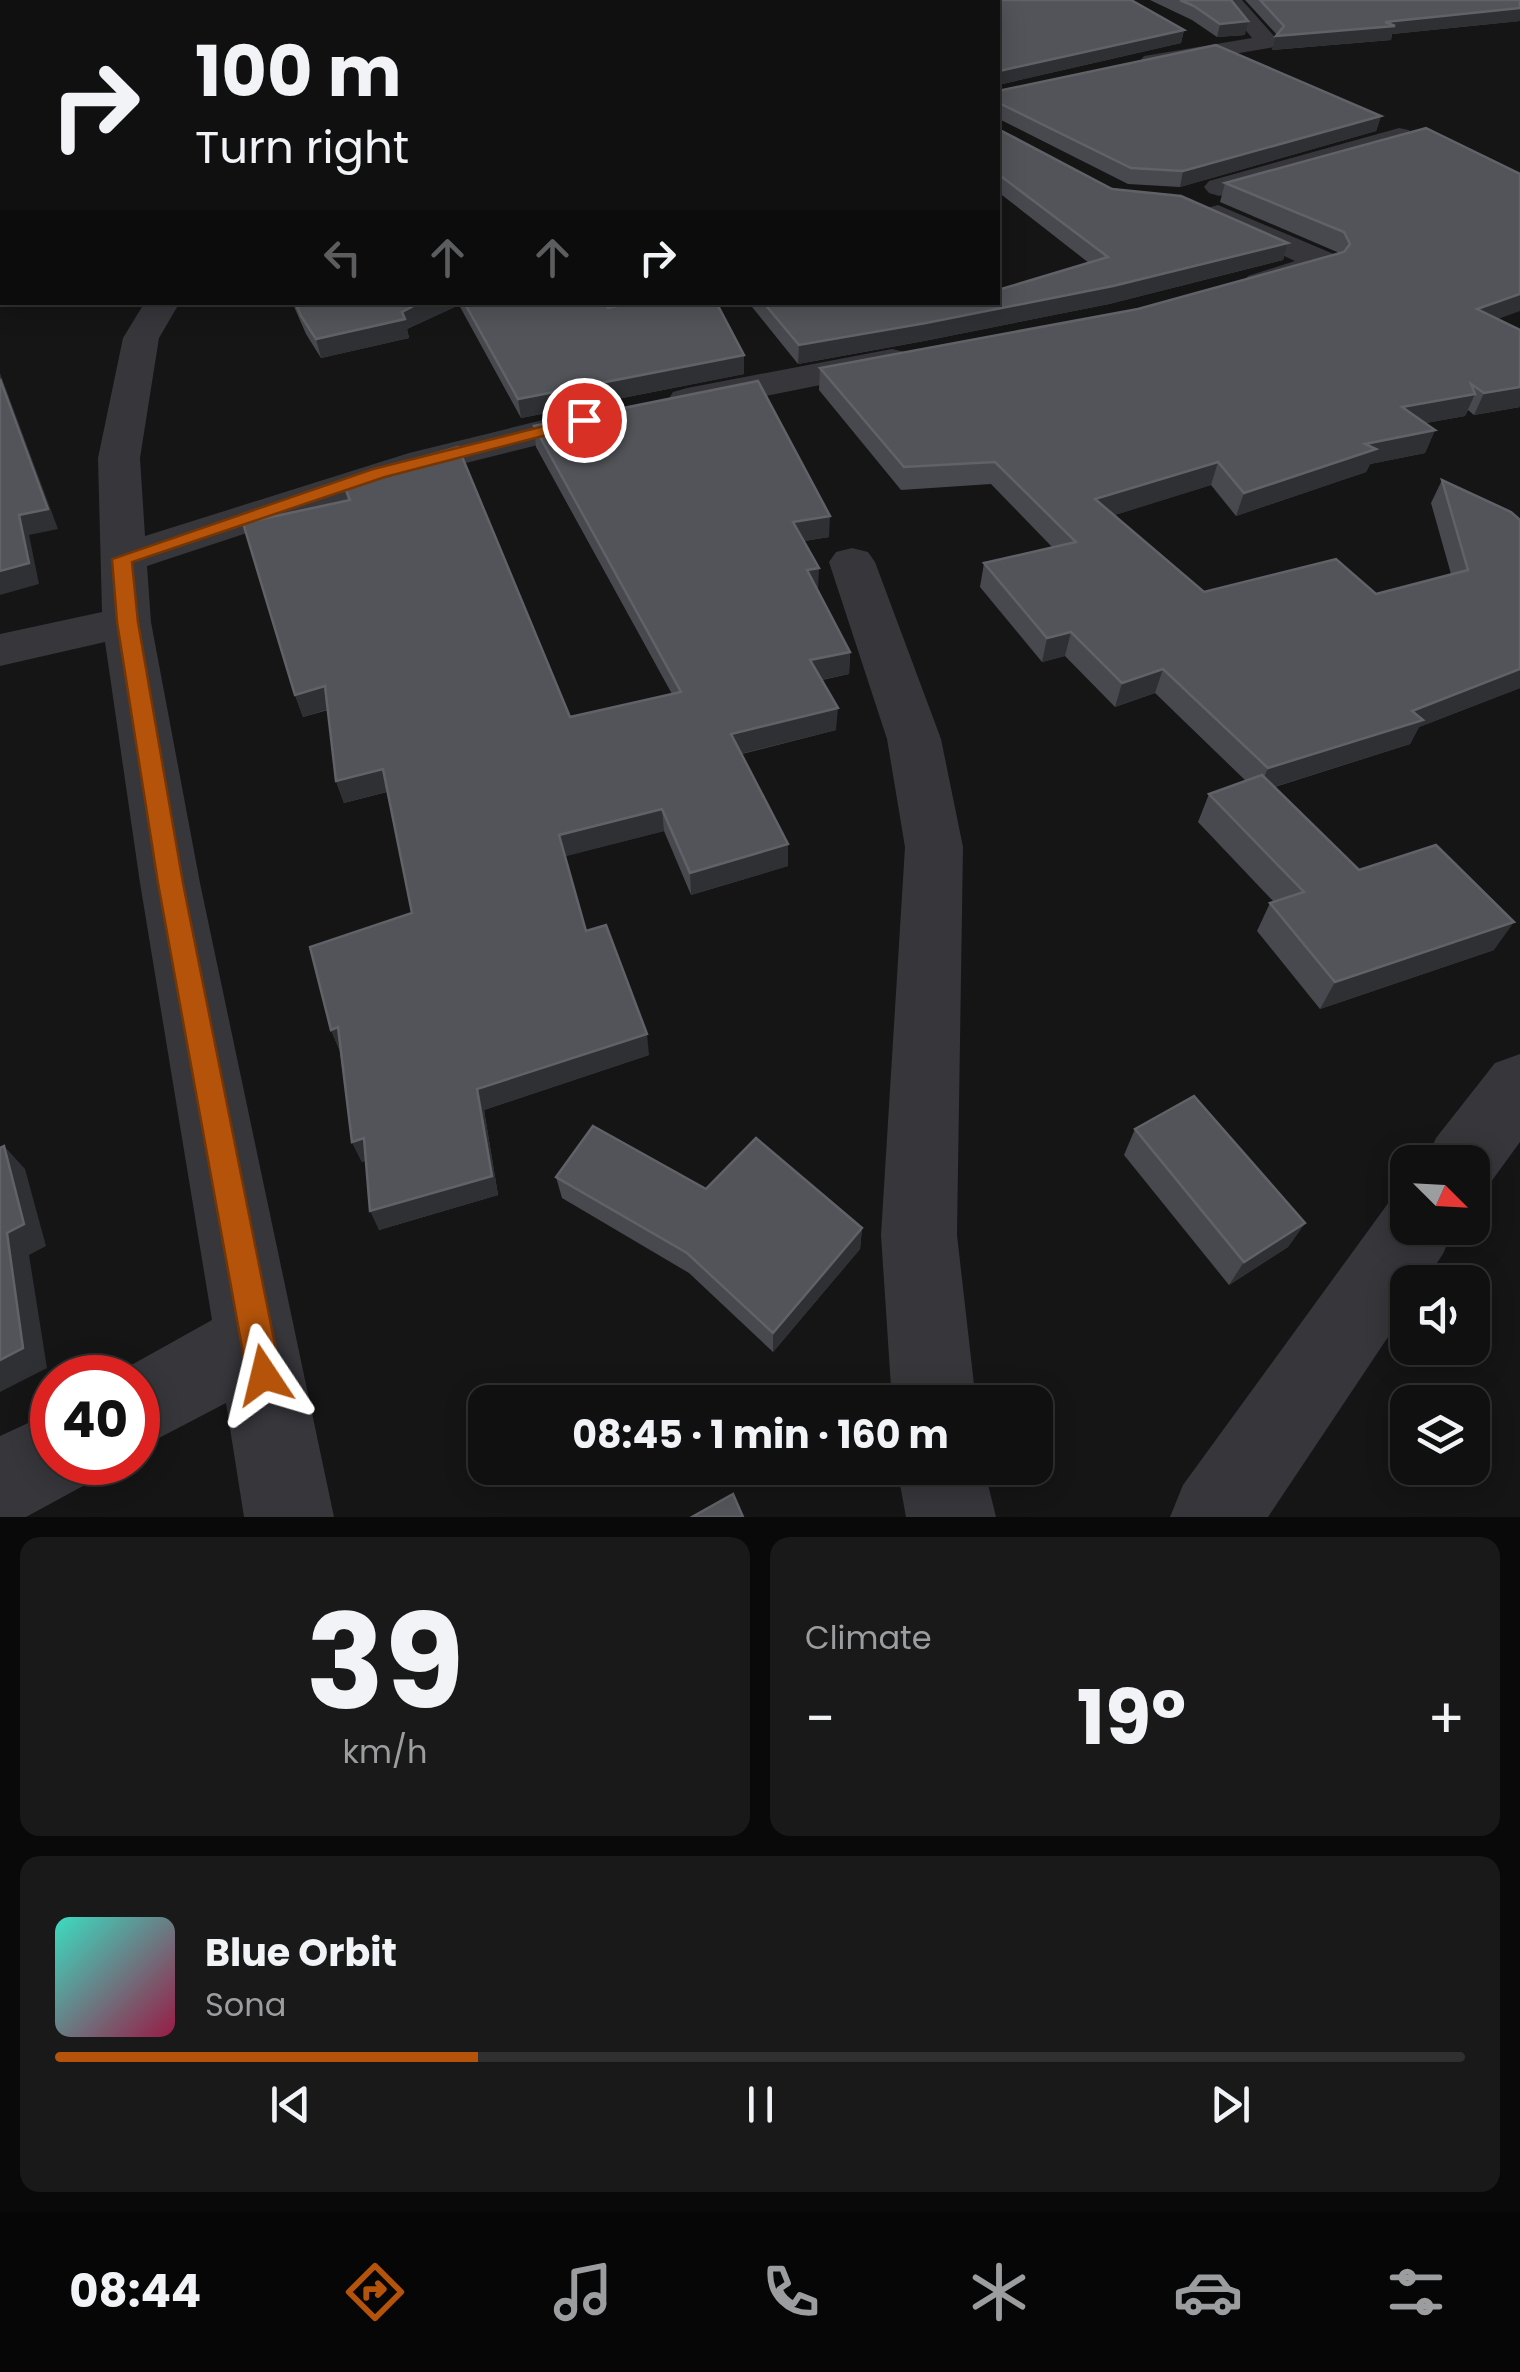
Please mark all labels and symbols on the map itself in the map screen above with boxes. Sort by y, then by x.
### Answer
pin [542,378,627,463]
north arrow [1390,1145,1490,1245]
position arrow [212,1323,316,1427]
speed limit sign: 40 [30,1355,160,1485]

